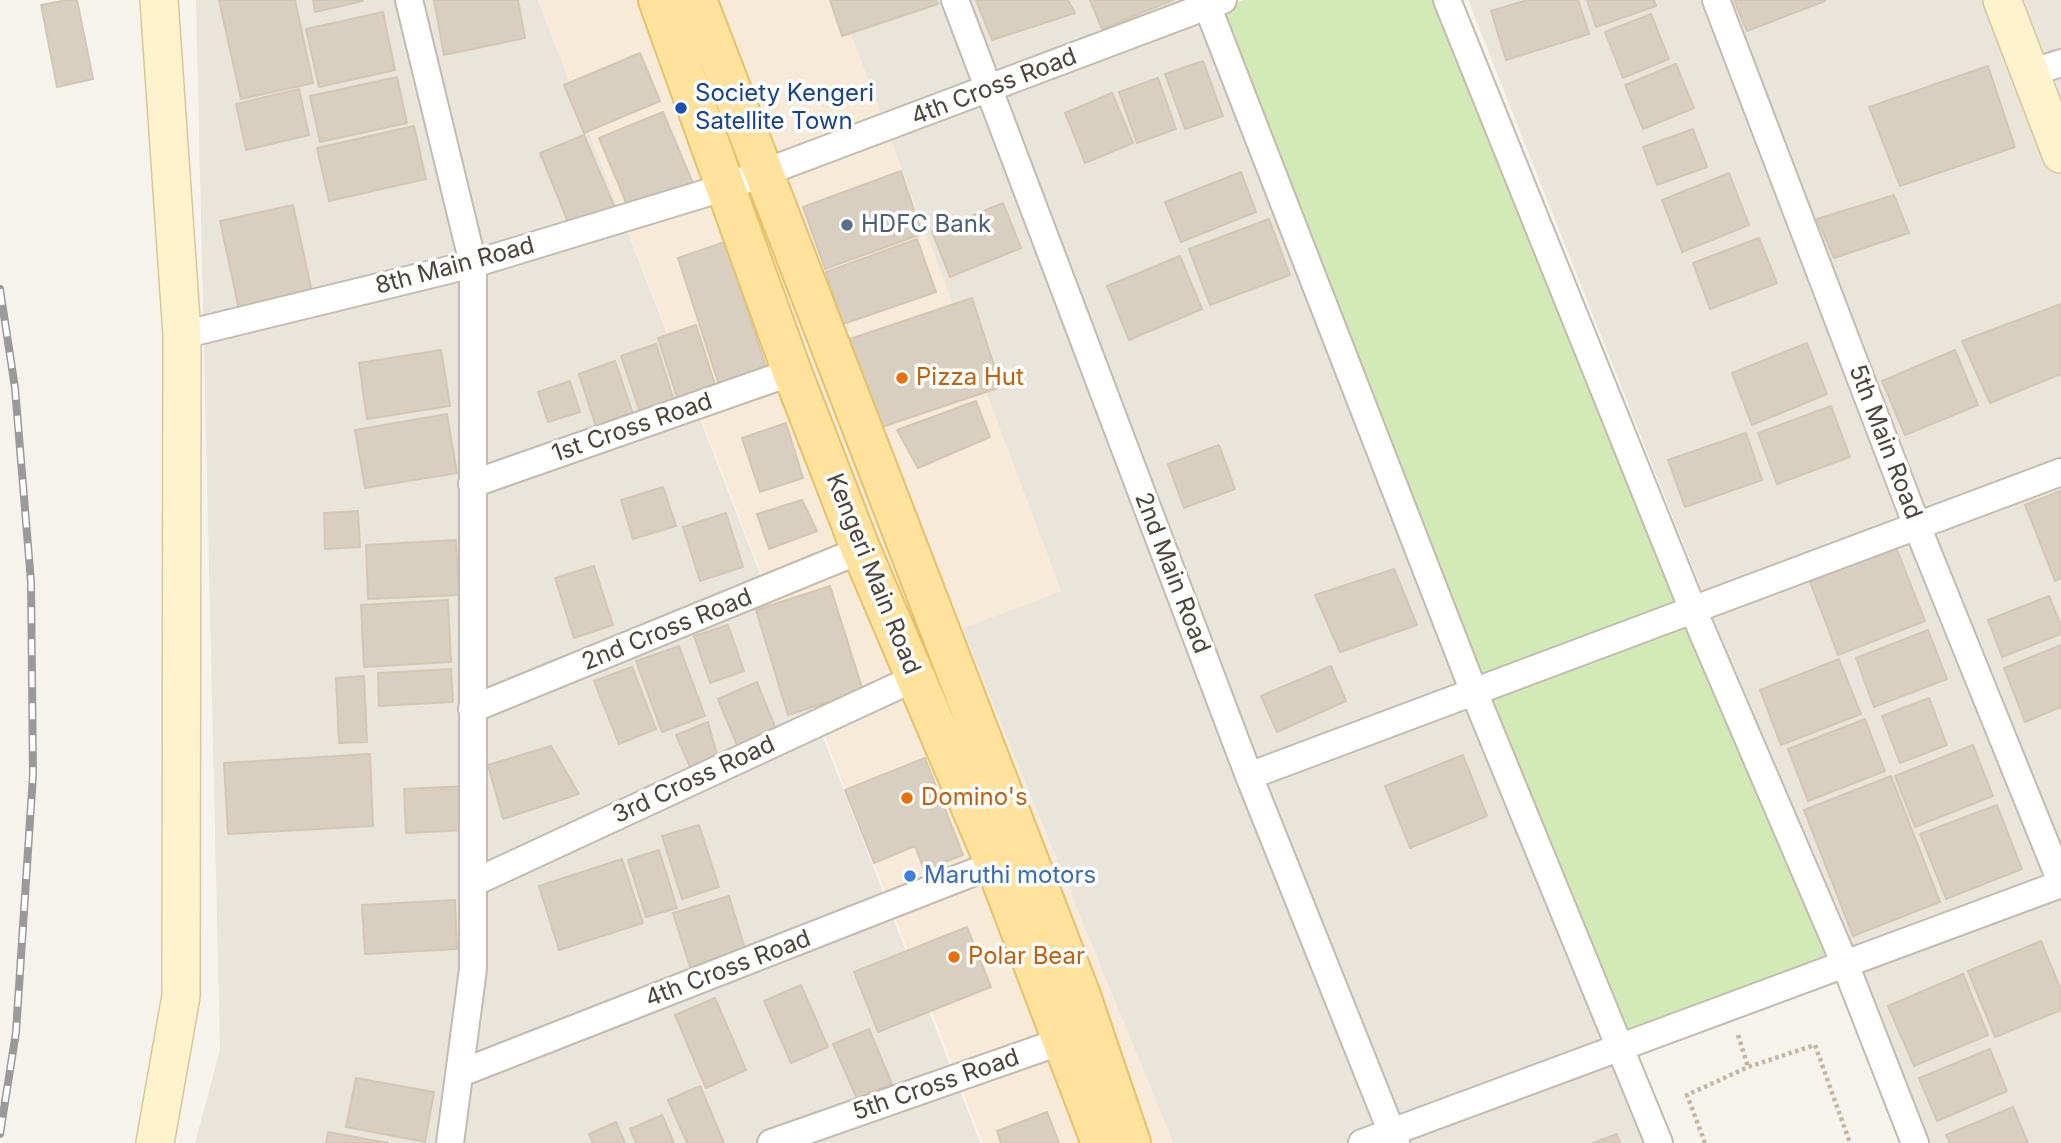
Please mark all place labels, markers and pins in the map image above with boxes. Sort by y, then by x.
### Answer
place label: Society Kengeri Satellite Town [695,80,874,136]
marker: Society Kengeri Satellite Town [673,100,689,116]
place label: HDFC Bank [861,211,991,239]
marker: HDFC Bank [839,217,855,233]
place label: Pizza Hut [916,364,1024,392]
marker: Pizza Hut [894,370,910,386]
place label: Domino's [921,784,1028,812]
marker: Domino's [899,790,915,806]
place label: Maruthi motors [924,862,1096,890]
marker: Maruthi motors [902,868,918,884]
place label: Polar Bear [968,943,1085,971]
marker: Polar Bear [946,949,962,965]

